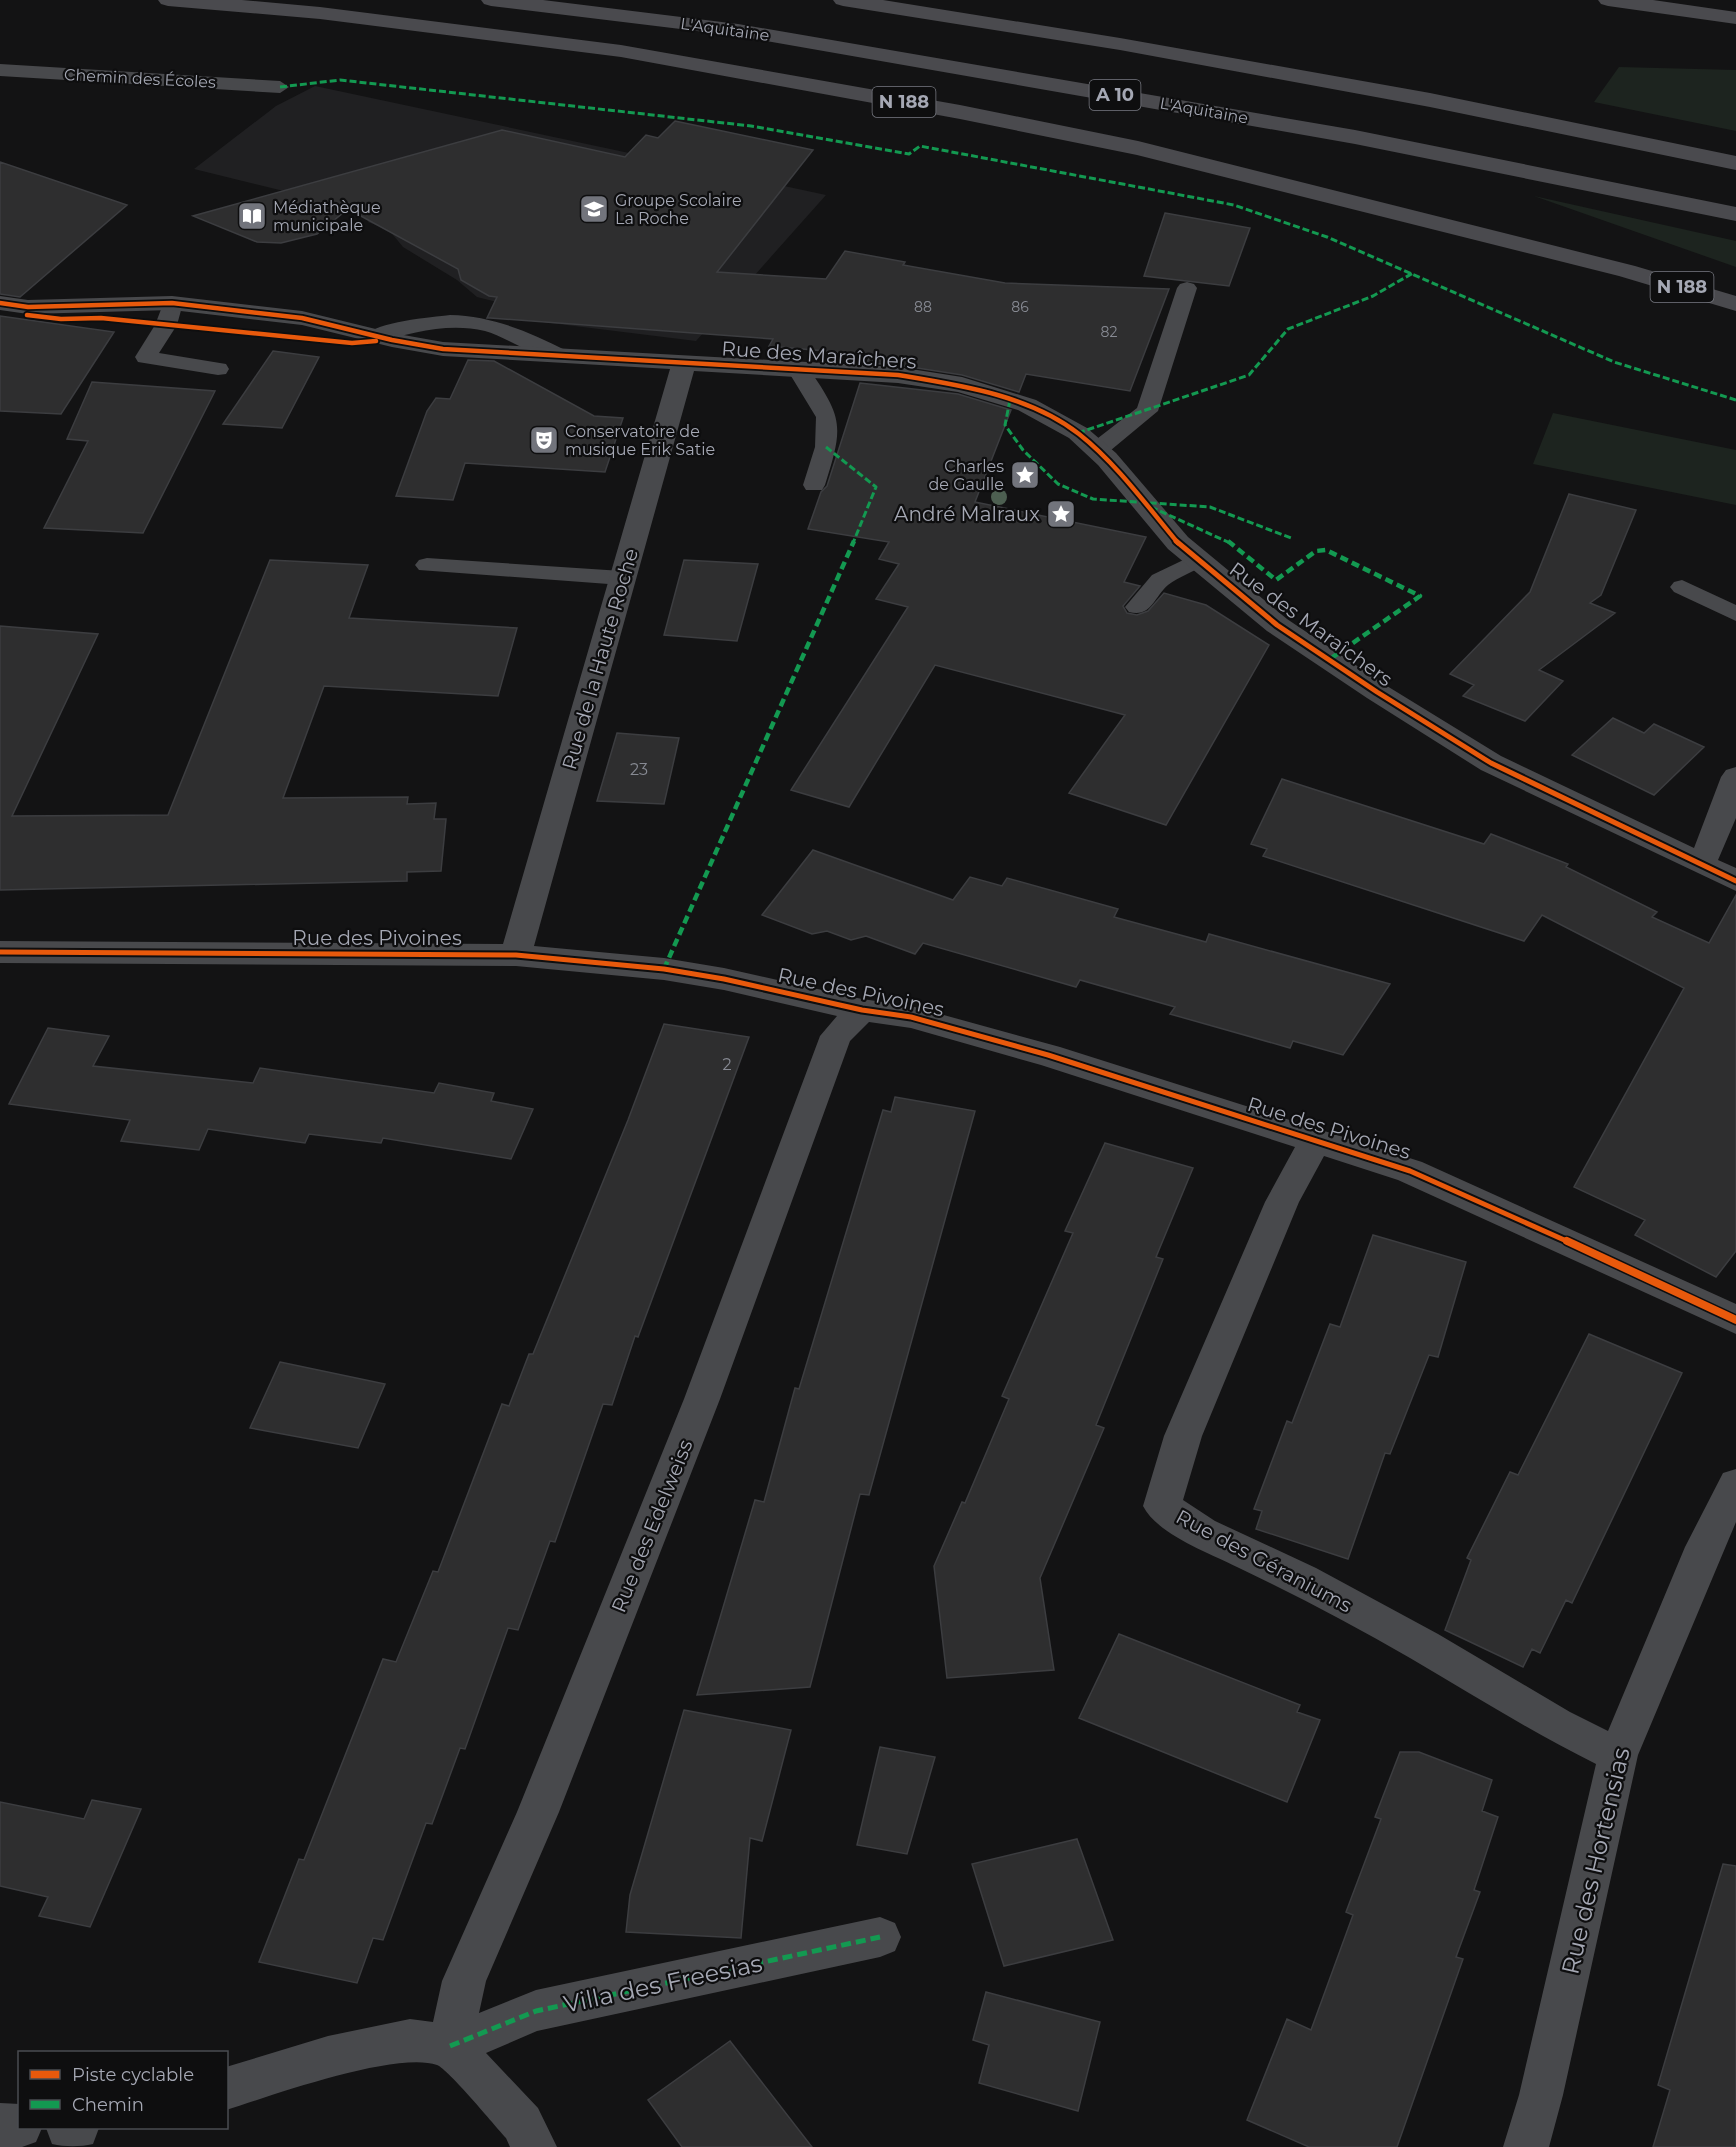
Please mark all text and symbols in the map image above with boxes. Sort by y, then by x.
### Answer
street label: L'Aquitaine [679,14,771,45]
street label: Chemin des Écoles [64,65,216,92]
road number: A 10 [1090,80,1140,110]
road number: N 188 [872,87,936,117]
street label: L'Aquitaine [1158,93,1250,128]
place label: Groupe Scolaire La Roche [615,191,742,228]
school or university icon: Groupe Scolaire La Roche [578,193,610,225]
place label: Médiathèque municipale [273,198,381,235]
library icon: Médiathèque municipale [236,200,268,232]
road number: N 188 [1650,272,1714,302]
house number: 88 [914,298,932,316]
house number: 86 [1011,298,1029,316]
house number: 82 [1101,323,1117,341]
street label: Rue des Maraîchers [721,336,918,374]
place label: Conservatoire de musique Erik Satie [565,422,715,459]
theatre icon: Conservatoire de musique Erik Satie [528,424,560,456]
place label: Charles de Gaulle [928,457,1004,494]
place icon: Charles de Gaulle [1009,459,1041,491]
place icon: André Malraux [1045,498,1077,530]
place label: André Malraux [894,502,1040,526]
street label: Rue de la Haute Roche [557,546,643,772]
street label: Rue des Maraîchers [1225,557,1397,691]
house number: 23 [630,760,648,779]
street label: Rue des Pivoines [292,926,462,950]
street label: Rue des Pivoines [776,963,947,1021]
house number: 2 [722,1055,732,1074]
street label: Rue des Pivoines [1244,1092,1414,1164]
street label: Rue des Edelweiss [606,1436,698,1616]
street label: Rue des Géraniums [1172,1504,1356,1618]
street label: Rue des Hortensias [1555,1745,1636,1977]
street label: Villa des Freesias [561,1948,765,2019]
legend [18,2051,228,2129]
text: Piste cyclable [72,2064,194,2086]
text: Chemin [72,2094,144,2116]

